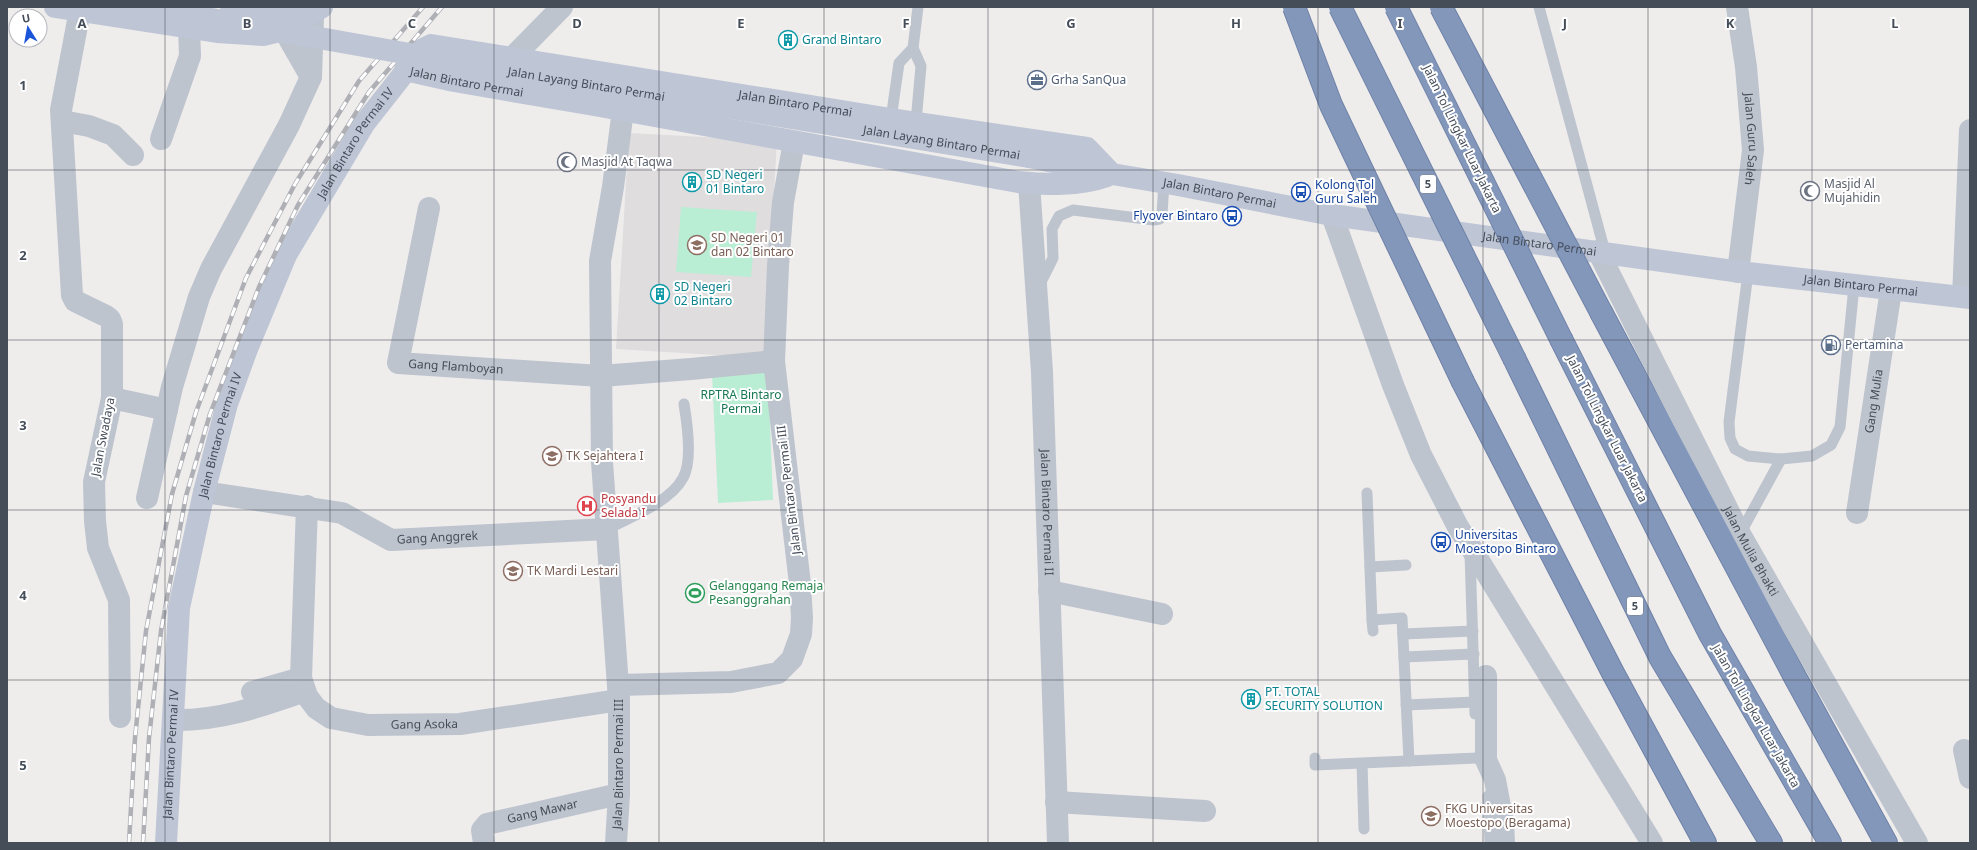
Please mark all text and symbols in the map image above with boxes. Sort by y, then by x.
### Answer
north arrow [8,8,48,48]
text: U [20,10,32,26]
text: A [78,14,87,32]
text: B [243,14,251,32]
text: C [408,14,416,32]
text: D [572,14,582,32]
text: E [737,14,745,32]
text: F [902,14,910,32]
text: G [1066,14,1076,32]
text: H [1231,14,1241,32]
text: I [1397,14,1403,32]
text: J [1562,14,1567,32]
text: K [1726,14,1735,32]
text: L [1891,14,1899,32]
building icon: Grand Bintaro [777,29,799,51]
place label: Grand Bintaro [802,31,881,48]
street label: Jalan Tol Lingkar Luar Jakarta [1419,61,1506,216]
street label: Jalan Bintaro Permai [408,62,525,101]
street label: Jalan Layang Bintaro Permai [506,62,666,105]
office icon: Grha SanQua [1026,69,1048,91]
place label: Grha SanQua [1051,71,1126,88]
text: 1 [19,76,27,94]
street label: Jalan Bintaro Permai IV [312,83,398,202]
street label: Jalan Bintaro Permai [736,85,853,121]
street label: Jalan Guru Saleh [1740,91,1762,186]
street label: Jalan Layang Bintaro Permai [861,121,1021,163]
mosque icon: Masjid At Taqwa [556,151,578,173]
place label: Masjid At Taqwa [581,153,672,170]
place label: SD Negeri 01 Bintaro [706,166,764,197]
building icon: SD Negeri 01 Bintaro [681,171,703,193]
street label: Jalan Bintaro Permai [1161,173,1278,212]
road number: 5 [1420,175,1436,193]
place label: Masjid Al Mujahidin [1824,175,1881,206]
place label: Kolong Tol Guru Saleh [1315,176,1377,207]
mosque icon: Masjid Al Mujahidin [1799,180,1821,202]
bus stop icon: Kolong Tol Guru Saleh [1290,181,1312,203]
bus stop icon: Flyover Bintaro [1221,205,1243,227]
place label: Flyover Bintaro [1133,207,1218,224]
street label: Jalan Bintaro Permai [1480,227,1598,260]
place label: SD Negeri 01 dan 02 Bintaro [711,229,794,260]
school or university icon: SD Negeri 01 dan 02 Bintaro [686,234,708,256]
text: 2 [19,246,27,264]
street label: Jalan Bintaro Permai [1802,270,1919,300]
place label: SD Negeri 02 Bintaro [674,278,732,309]
building icon: SD Negeri 02 Bintaro [649,283,671,305]
fuel station icon: Pertamina [1820,334,1842,356]
place label: Pertamina [1845,336,1904,353]
street label: Jalan Tol Lingkar Luar Jakarta [1562,352,1652,505]
street label: Gang Flamboyan [408,355,504,378]
street label: Gang Mulia [1860,368,1887,434]
street label: Jalan Bintaro Permai IV [194,369,246,500]
park label: RPTRA Bintaro Permai [700,386,782,417]
street label: Jalan Swadaya [86,396,118,479]
text: 3 [19,416,27,434]
street label: Jalan Bintaro Permai III [772,424,805,557]
school or university icon: TK Sejahtera I [541,445,563,467]
place label: TK Sejahtera I [566,447,644,464]
street label: Jalan Bintaro Permai II [1037,448,1058,576]
place label: Posyandu Selada I [601,490,656,521]
hospital icon: Posyandu Selada I [576,495,598,517]
street label: Jalan Mulia Bhakti [1719,502,1783,599]
place label: Universitas Moestopo Bintaro [1455,526,1556,557]
street label: Gang Anggrek [396,527,479,548]
bus stop icon: Universitas Moestopo Bintaro [1430,531,1452,553]
school or university icon: TK Mardi Lestari [502,560,524,582]
place label: TK Mardi Lestari [527,562,618,579]
place label: Gelanggang Remaja Pesanggrahan [709,577,823,608]
sports icon: Gelanggang Remaja Pesanggrahan [684,582,706,604]
text: 4 [19,586,27,604]
road number: 5 [1627,597,1643,615]
street label: Jalan Tol Lingkar Luar Jakarta [1708,640,1804,790]
place label: PT. TOTAL SECURITY SOLUTION [1265,683,1383,714]
street label: Jalan Bintaro Permai IV [158,688,183,820]
building icon: PT. TOTAL SECURITY SOLUTION [1240,688,1262,710]
street label: Jalan Bintaro Permai III [608,699,627,831]
street label: Gang Asoka [391,715,458,733]
text: 5 [19,756,27,774]
street label: Gang Mawar [505,795,580,827]
place label: FKG Universitas Moestopo (Beragama) [1445,800,1571,831]
school or university icon: FKG Universitas Moestopo (Beragama) [1420,805,1442,827]

